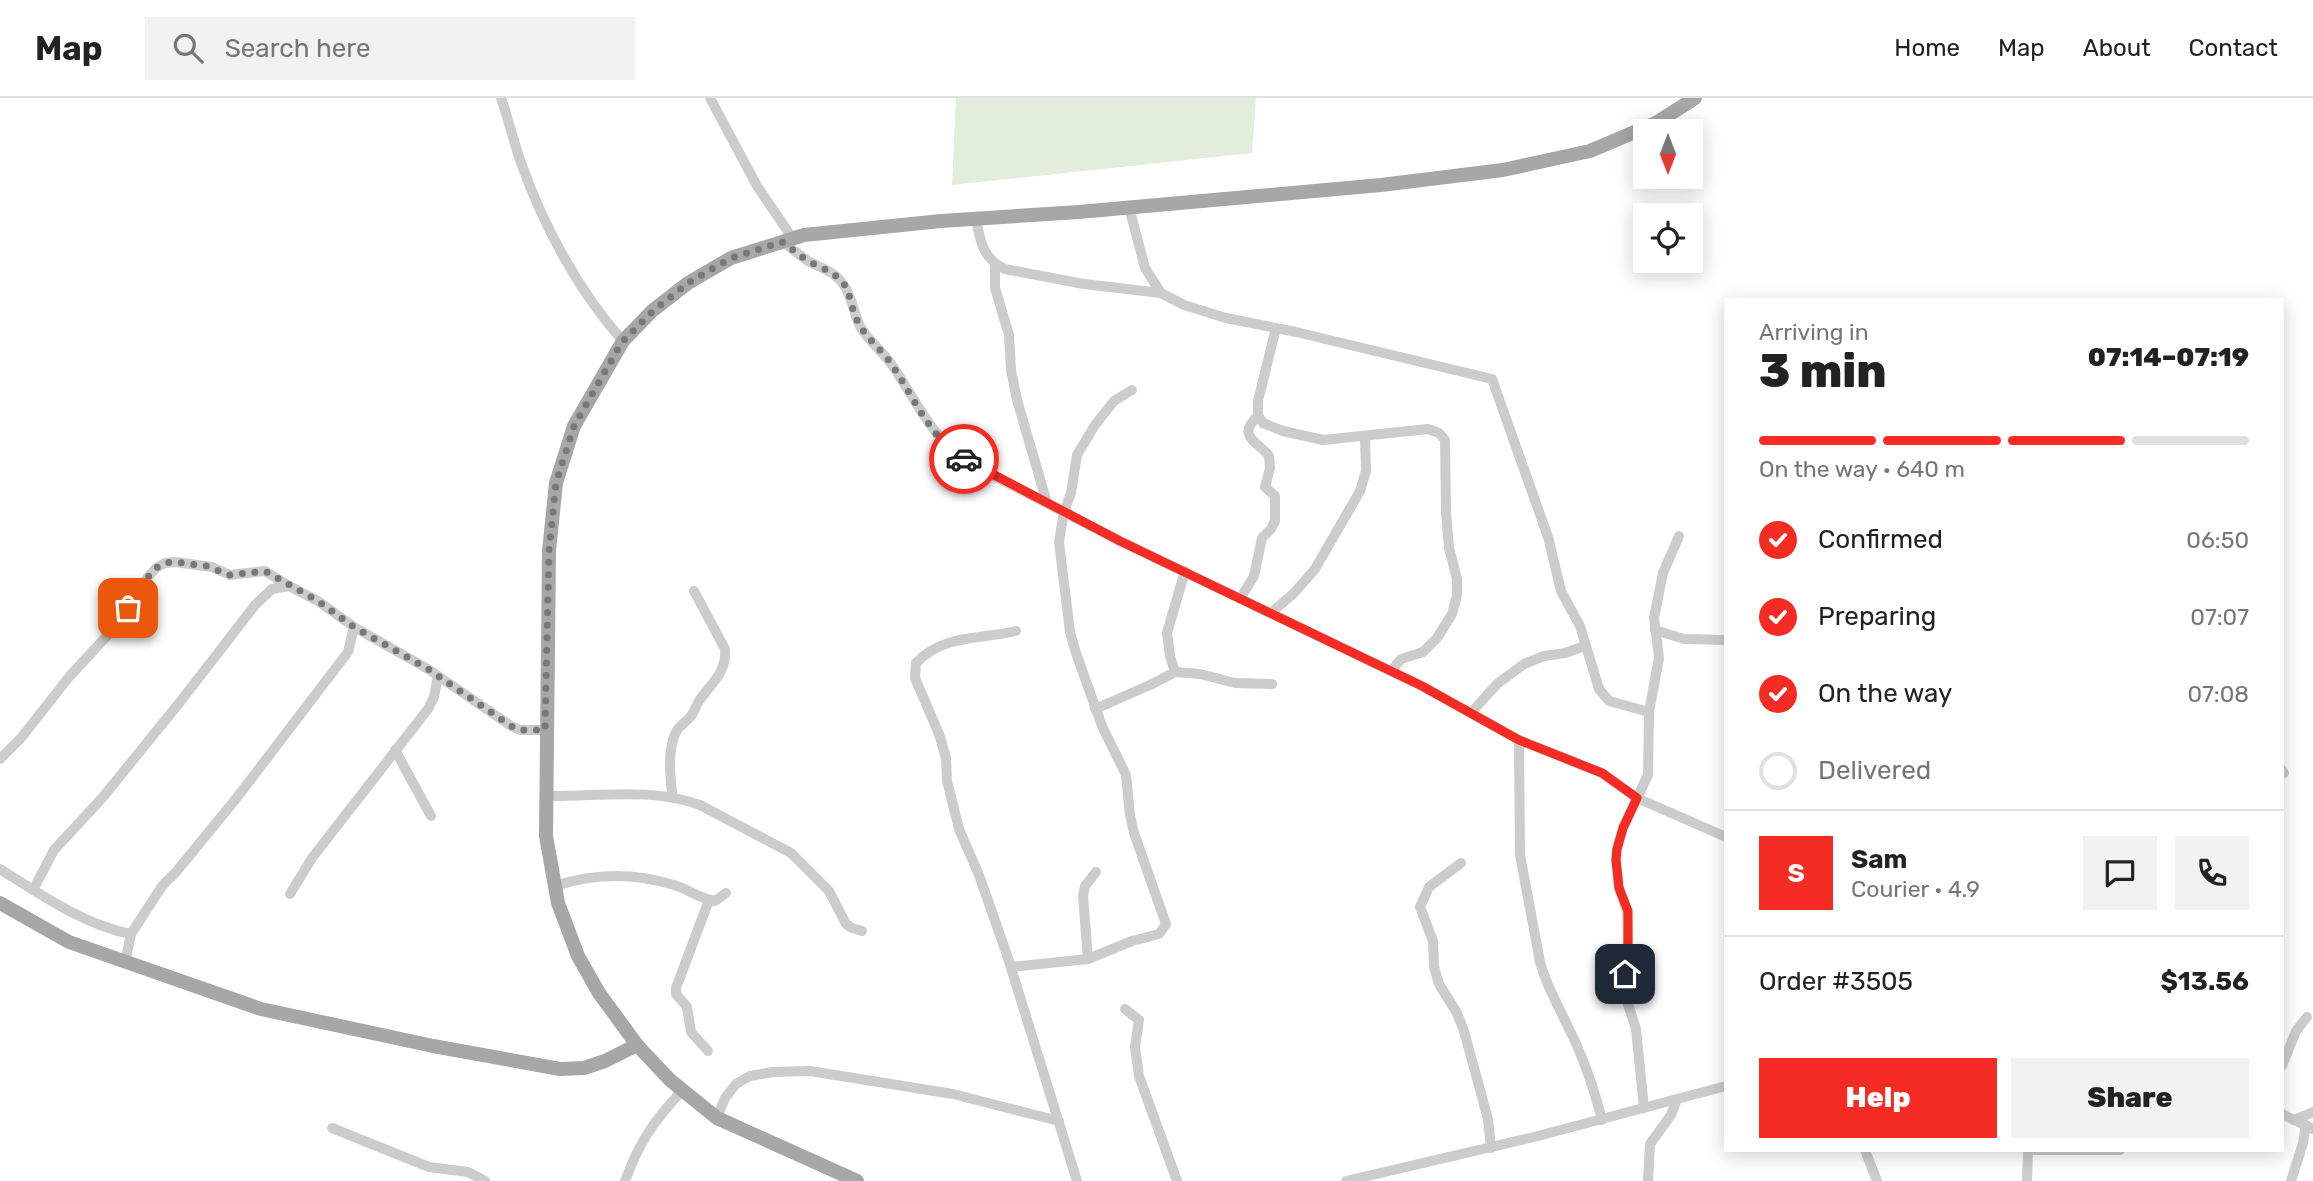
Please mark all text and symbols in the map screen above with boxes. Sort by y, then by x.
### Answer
search box [145,17,635,80]
text: Map [35,29,103,68]
icon: search [169,29,207,67]
text: Search here [225,33,370,64]
text: Home [1894,34,1960,62]
text: Map [1998,34,2045,62]
text: About [2083,34,2151,62]
text: Contact [2189,34,2278,62]
north arrow [1633,119,1703,189]
map controls [1633,119,1703,273]
button: locate [1633,203,1703,273]
text: Arriving in [1759,318,1869,346]
text: 07:14–07:19 [2088,342,2249,373]
text: 3 min [1759,344,1887,399]
courier [929,424,999,494]
icon: car [945,440,983,478]
text: On the way · 640 m [1759,455,1965,483]
icon: check [1759,521,1797,559]
text: Confirmed [1818,524,1943,555]
text: 06:50 [2186,526,2249,554]
pin [98,578,158,638]
icon: bag [109,589,147,627]
icon: check [1759,598,1797,636]
text: Preparing [1818,601,1936,632]
text: 07:07 [2190,603,2249,631]
icon: check [1759,675,1797,713]
text: On the way [1818,678,1952,709]
text: 07:08 [2187,680,2249,708]
text: Delivered [1818,755,1931,786]
button: chat [2083,836,2157,910]
button: phone [2175,836,2249,910]
text: Sam [1851,844,1907,875]
text: S [1787,858,1805,889]
text: Courier · 4.9 [1851,875,1980,903]
pin [1595,944,1655,1004]
icon: home [1606,955,1644,993]
text: Order #3505 [1759,966,1913,997]
text: $13.56 [2160,966,2249,997]
button: Help [1759,1058,1997,1138]
button: Share [2011,1058,2249,1138]

